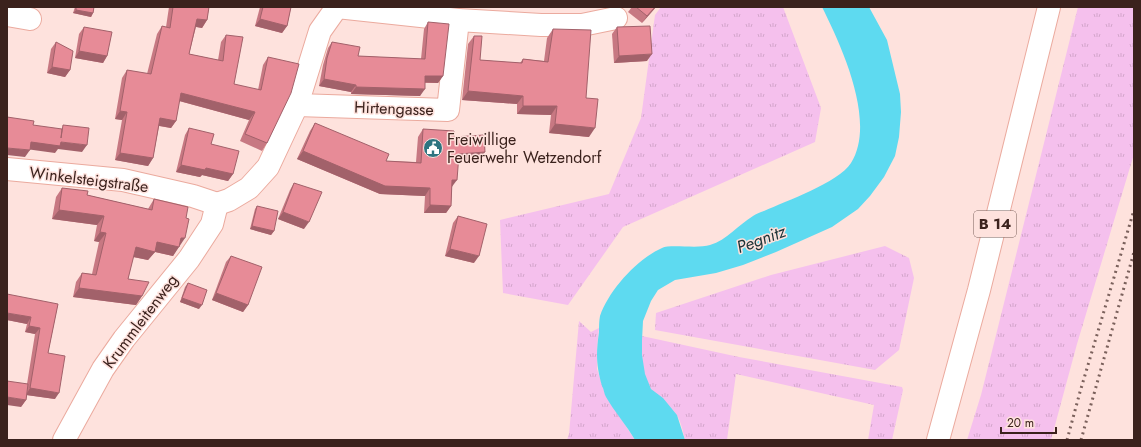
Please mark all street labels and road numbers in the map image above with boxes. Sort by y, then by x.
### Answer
street label: Hirtengasse [354,96,434,121]
street label: Winkelsteigstraße [28,161,150,198]
road number: B 14 [974,211,1016,237]
street label: Krummleitenweg [97,270,183,373]

